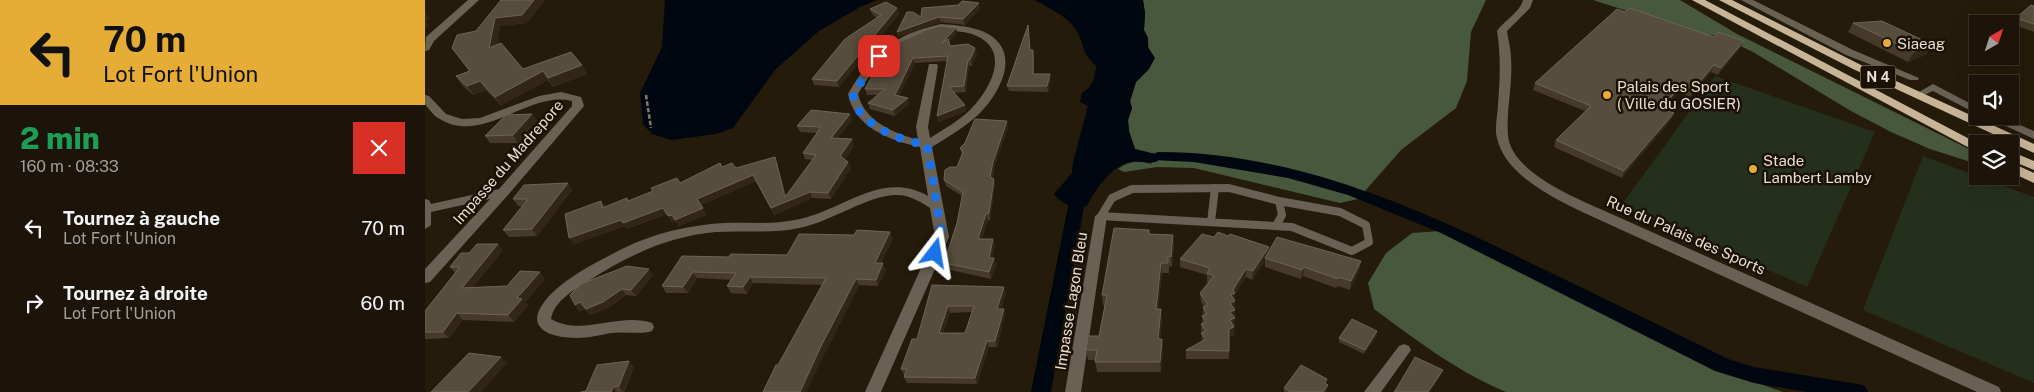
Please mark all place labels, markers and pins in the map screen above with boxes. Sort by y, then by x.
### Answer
pin [858,35,900,77]
place label: Siaeag [1897,35,1945,52]
marker: Siaeag [1881,37,1893,49]
place label: Palais des Sport ( Ville du GOSIER) [1617,78,1741,112]
marker: Palais des Sport ( Ville du GOSIER) [1601,89,1613,101]
place label: Stade Lambert Lamby [1763,152,1872,186]
marker: Stade Lambert Lamby [1747,163,1759,175]

